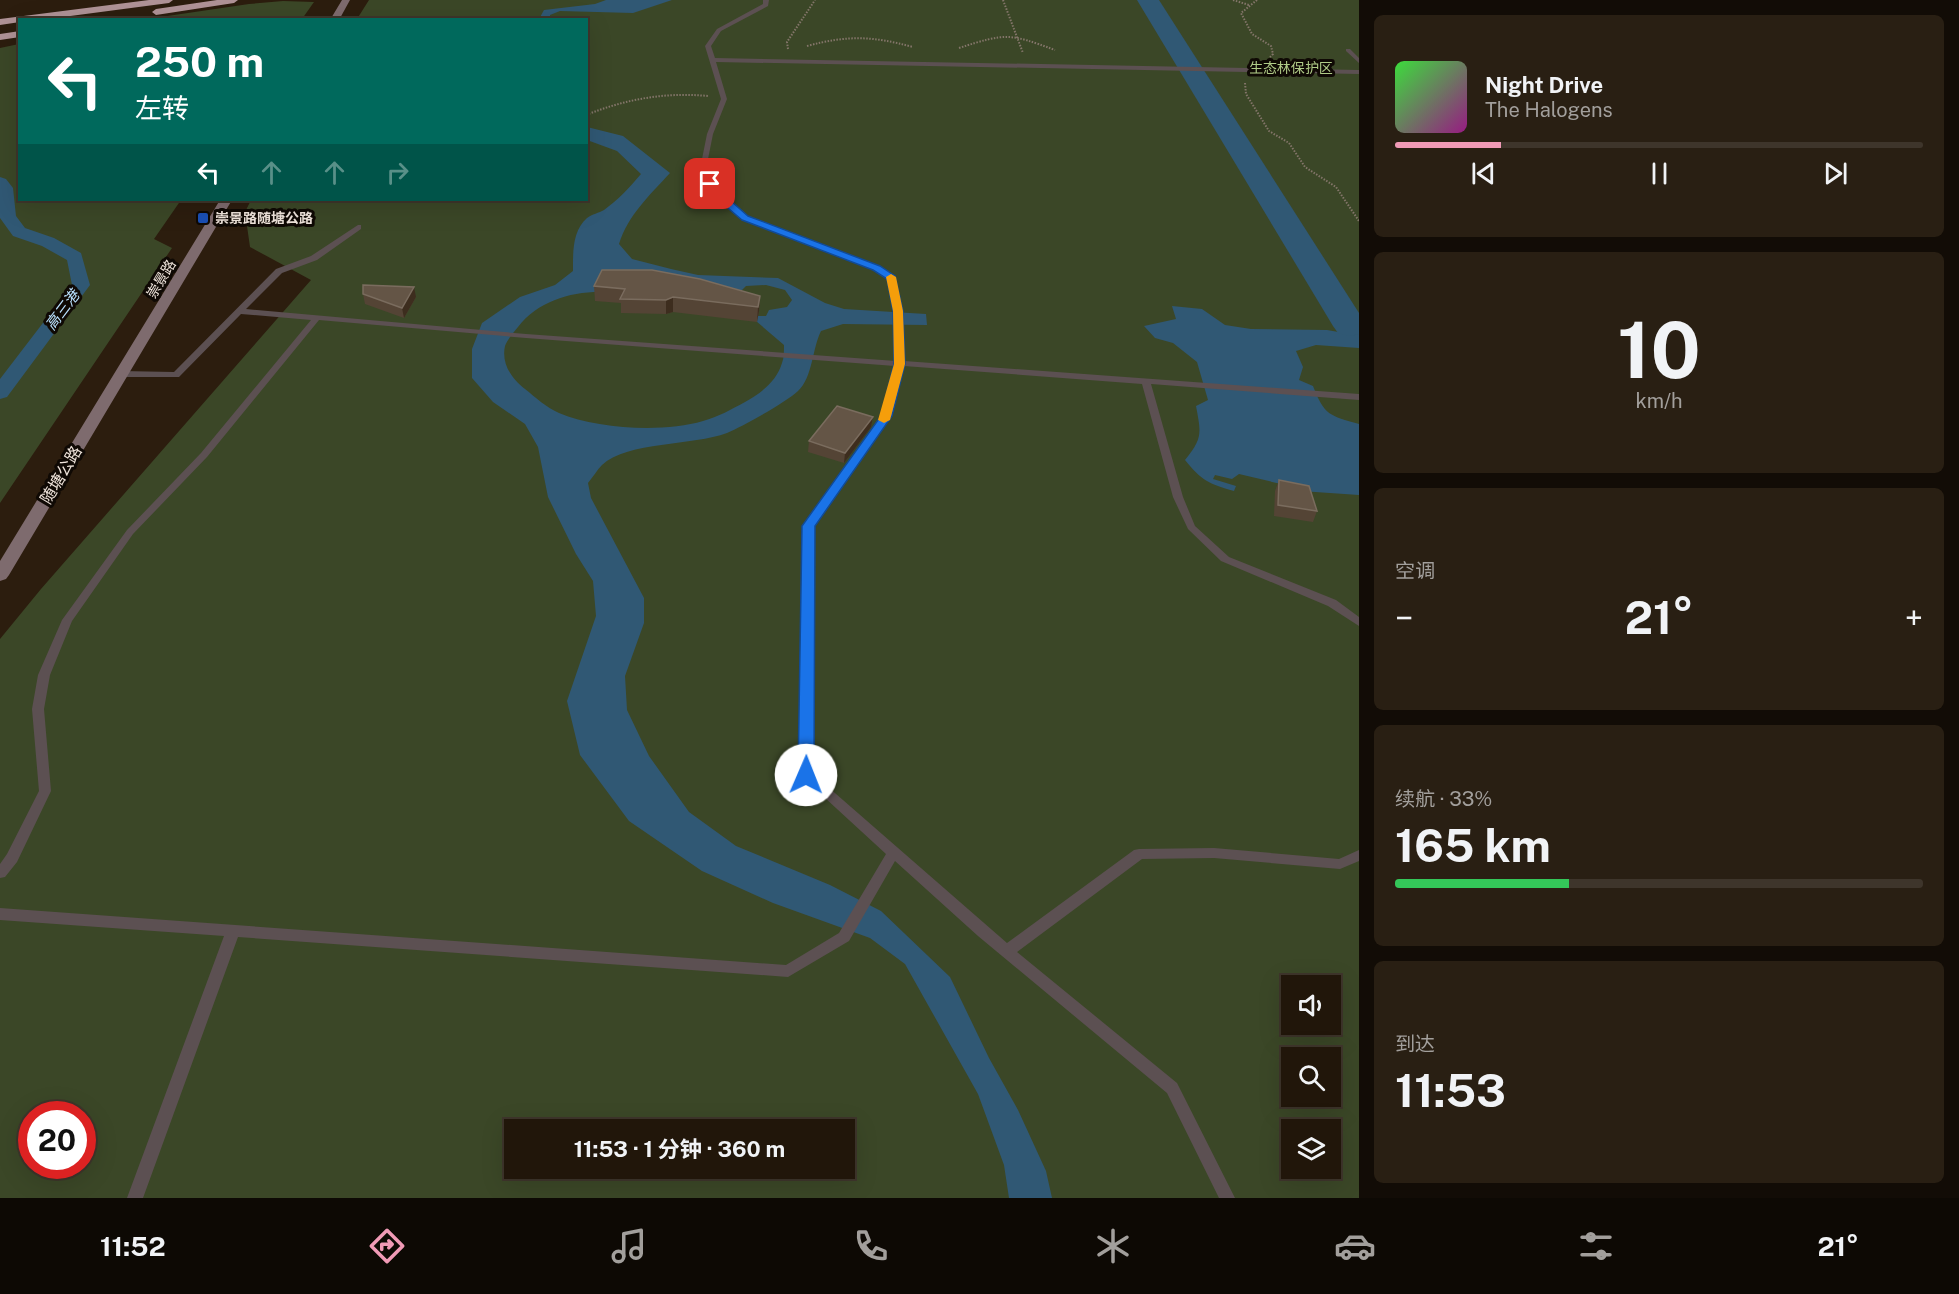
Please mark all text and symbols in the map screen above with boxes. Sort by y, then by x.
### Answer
text: 250 m [135,37,264,86]
icon: left [36,42,114,120]
park label: 生态林保护区 [1249,60,1333,76]
text: Night Drive [1485,72,1603,98]
text: 左转 [135,92,189,124]
text: The Halogens [1485,98,1613,122]
icon: left [192,156,225,189]
icon: ahead [255,156,288,189]
icon: ahead [318,156,351,189]
icon: right [381,156,414,189]
icon: previous [1467,157,1500,190]
icon: pause [1643,157,1676,190]
icon: next [1819,157,1852,190]
pin [684,158,735,209]
icon: arrive [693,167,726,200]
place label: 崇景路随塘公路 [215,210,313,226]
marker: 崇景路随塘公路 [196,211,210,225]
street label: 崇景路 [143,257,179,301]
water label: 高三港 [42,285,84,333]
text: 10 [1617,304,1701,396]
text: km/h [1635,389,1683,413]
street label: 随塘公路 [36,443,86,507]
text: 空调 [1395,559,1435,583]
text: 21° [1624,591,1694,644]
text: − [1395,599,1413,637]
text: + [1905,599,1923,637]
position arrow [774,743,838,807]
text: 续航 · 33% [1395,787,1492,811]
text: 165 km [1395,819,1551,872]
map controls [1281,975,1341,1179]
button: sound [1281,975,1341,1035]
text: 到达 [1395,1032,1435,1056]
button: search [1281,1047,1341,1107]
text: 11:53 [1395,1064,1506,1117]
speed limit sign: 20 [18,1101,96,1179]
button: layers [1281,1119,1341,1179]
text: 11:53 · 1 分钟 · 360 m [574,1136,785,1162]
icon: directions [366,1225,408,1267]
icon: music [608,1225,650,1267]
icon: phone [850,1225,892,1267]
icon: climate [1092,1225,1134,1267]
icon: car [1334,1225,1376,1267]
icon: filters [1575,1225,1617,1267]
text: 11:52 [100,1230,166,1262]
text: 21° [1817,1230,1859,1262]

